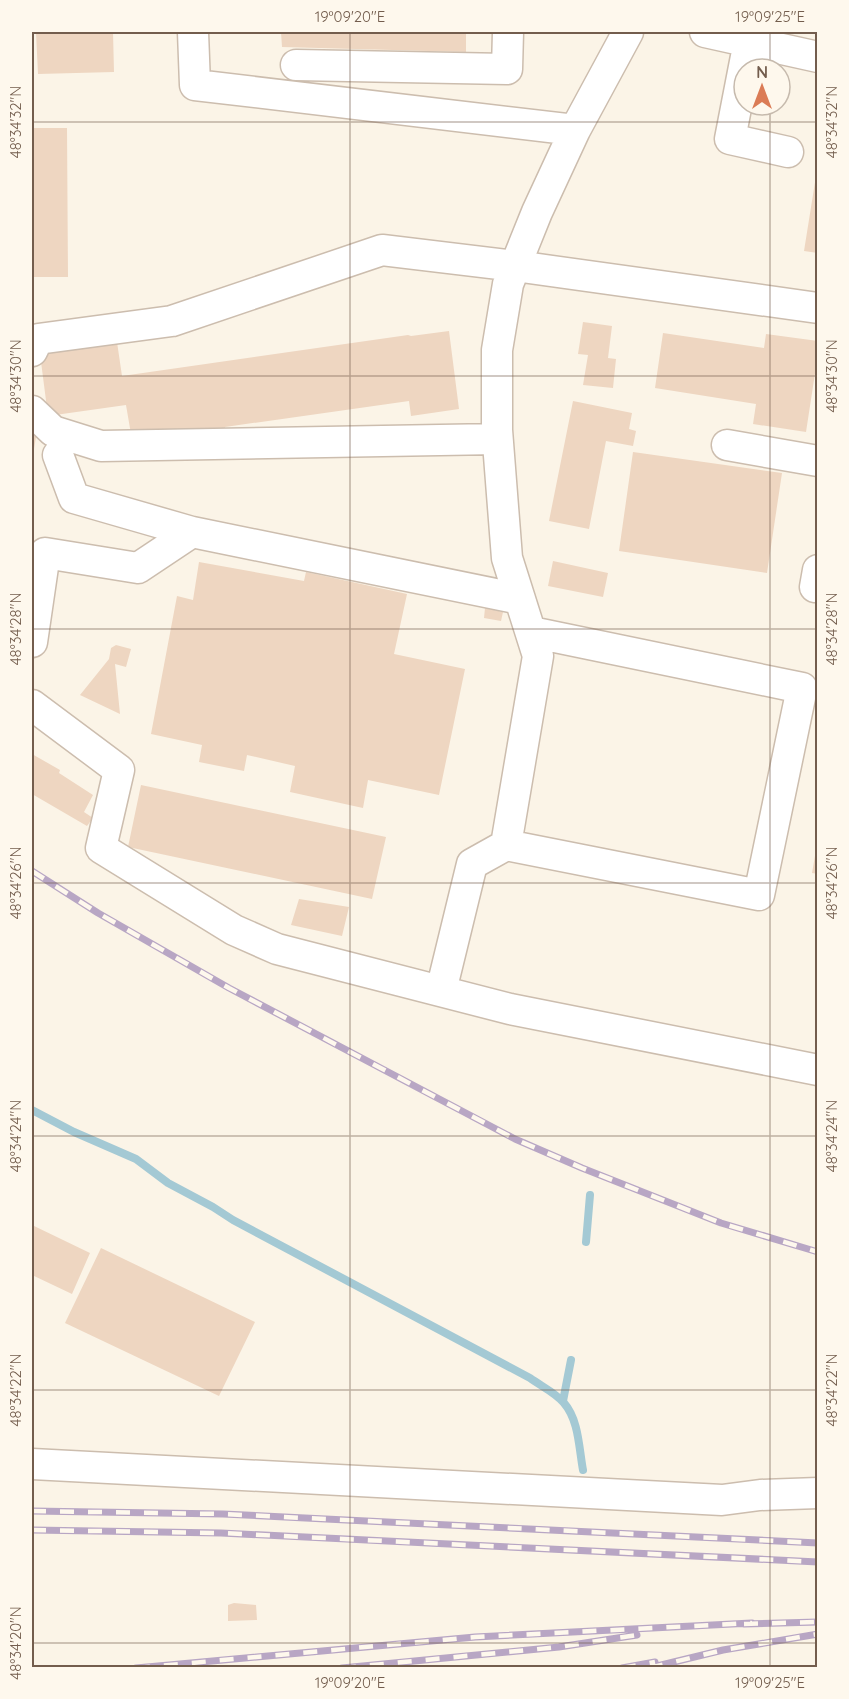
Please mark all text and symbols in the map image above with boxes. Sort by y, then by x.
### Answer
text: 19°09'20"E [315,7,385,26]
text: 19°09'25"E [735,7,805,26]
north arrow [732,57,792,117]
text: N [756,62,768,82]
text: 48°34'32"N [6,86,25,158]
text: 48°34'32"N [822,86,841,158]
text: 48°34'30"N [6,339,25,413]
text: 48°34'30"N [822,339,841,413]
text: 48°34'28"N [6,593,25,665]
text: 48°34'28"N [822,593,841,665]
text: 48°34'26"N [6,847,25,919]
text: 48°34'26"N [822,847,841,919]
text: 48°34'24"N [6,1100,25,1172]
text: 48°34'24"N [822,1100,841,1172]
text: 48°34'22"N [6,1354,25,1426]
text: 48°34'22"N [822,1354,841,1426]
text: 48°34'20"N [6,1606,25,1680]
text: 19°09'20"E [315,1673,385,1692]
text: 19°09'25"E [735,1673,805,1692]

